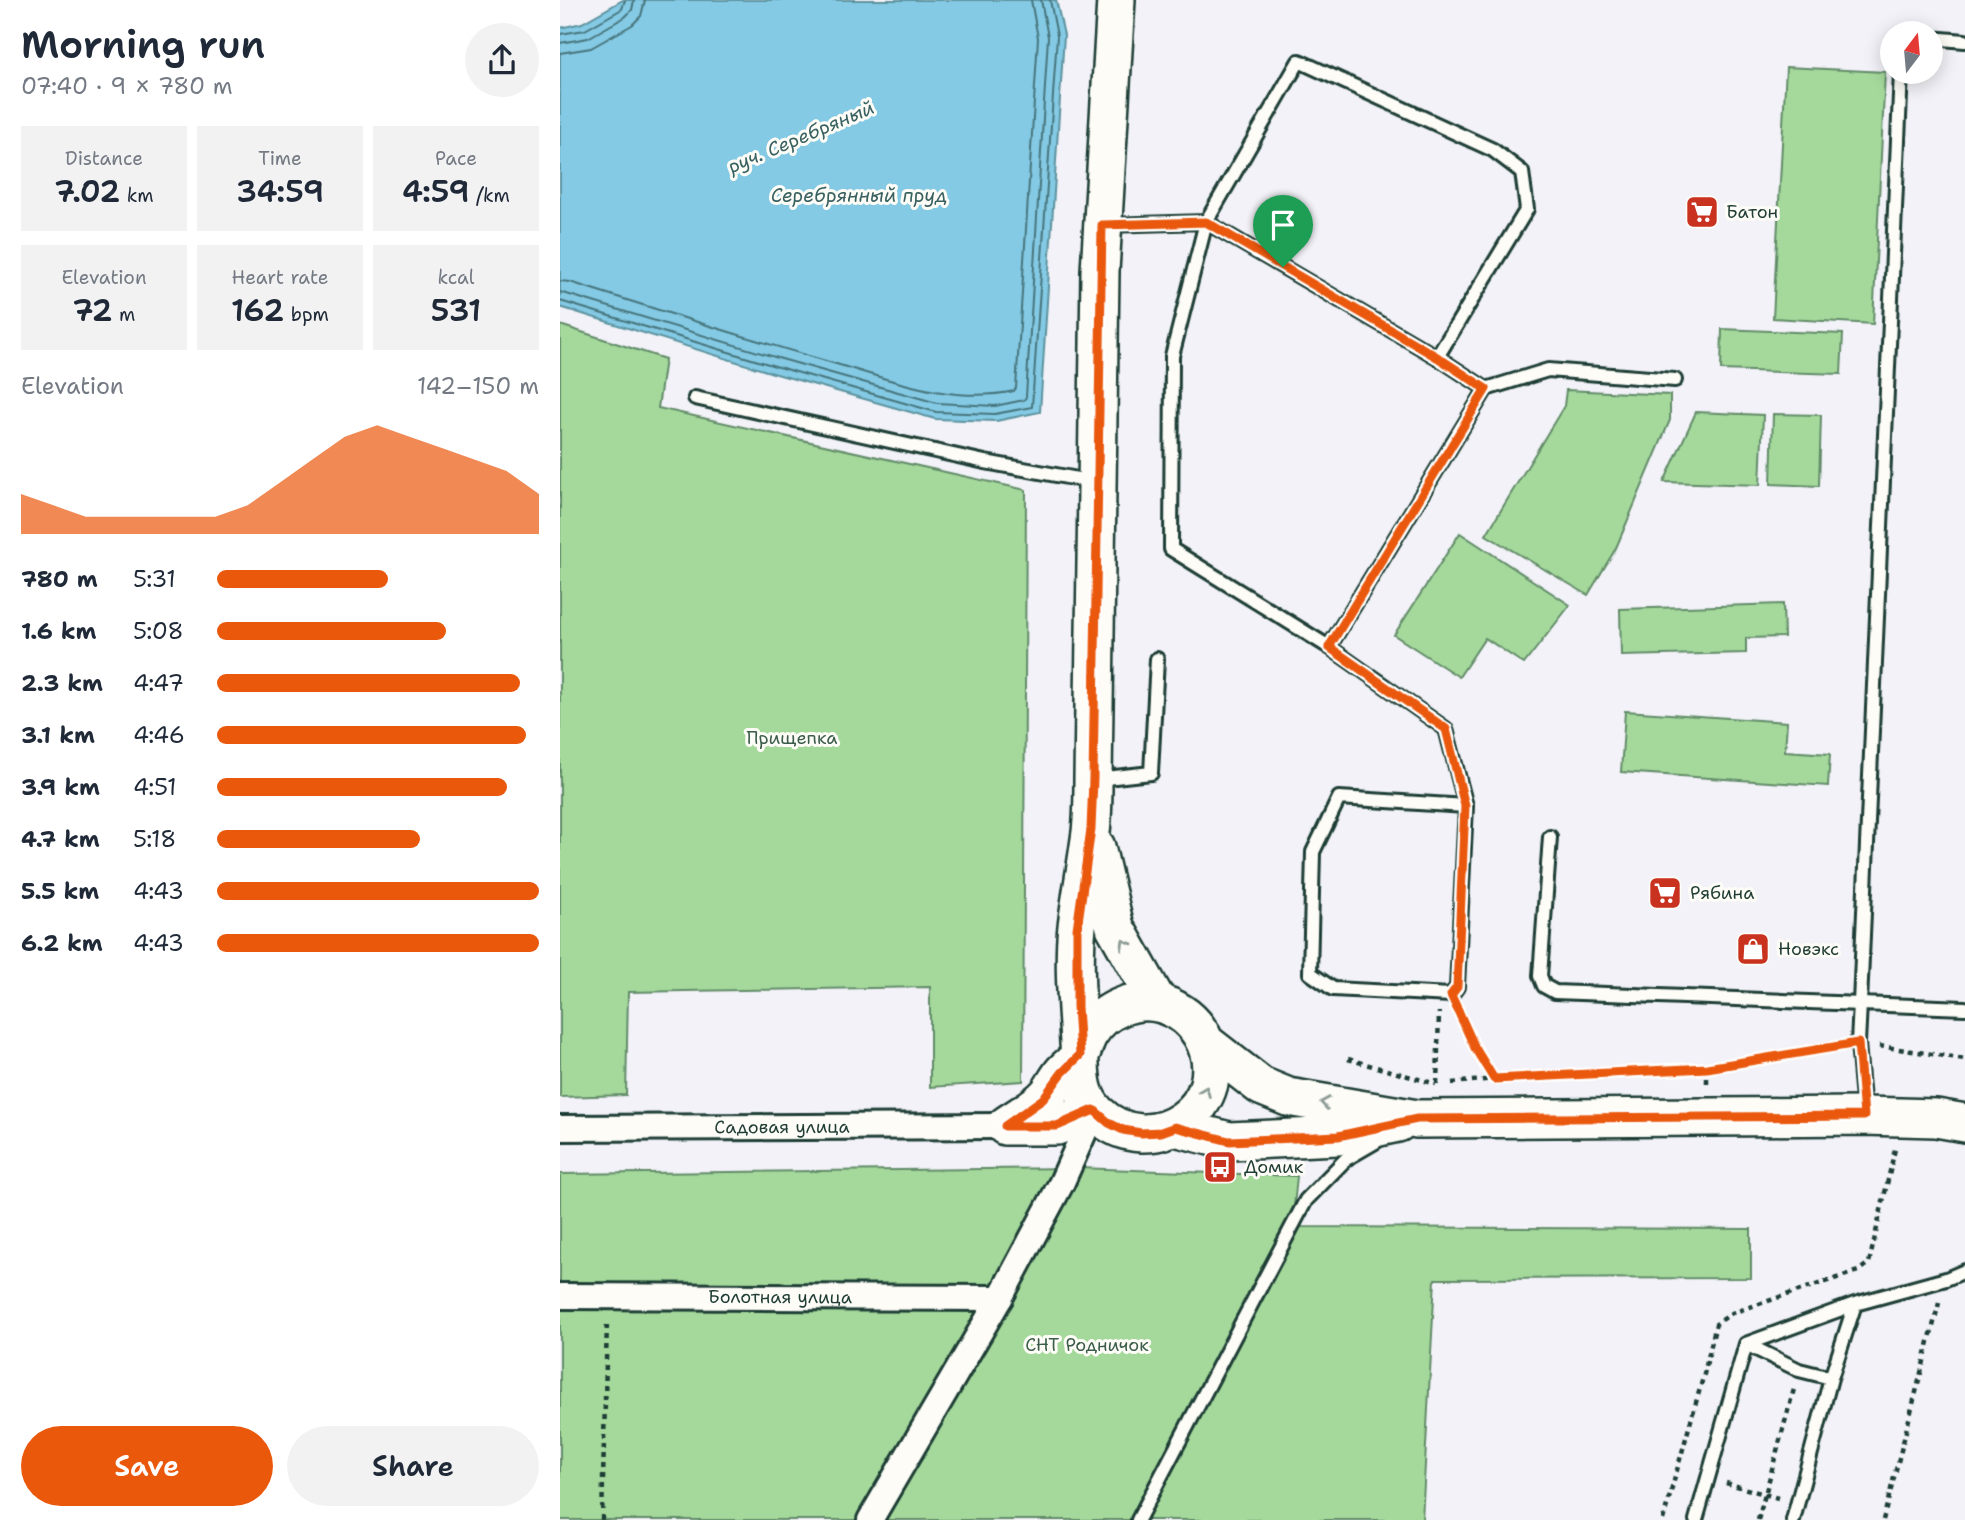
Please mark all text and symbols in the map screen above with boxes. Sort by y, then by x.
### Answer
text: Morning run [21,19,265,70]
north arrow [1880,21,1942,84]
map controls [1880,21,1943,84]
button: share [465,23,539,97]
text: 07:40 · 9 × 780 m [21,71,233,101]
water label: руч. Серебряный [723,95,878,180]
text: Distance [65,146,143,171]
text: Time [258,146,302,171]
text: Pace [435,146,477,171]
text: 7.02 [54,171,120,212]
text: 34:59 [236,171,324,212]
text: 4:59 [402,171,470,212]
text: km [120,183,154,208]
text: /km [470,183,510,208]
water label: Серебрянный пруд [771,183,947,208]
supermarket icon: Батон [1683,193,1721,231]
pin [1253,195,1313,267]
place label: Батон [1726,200,1778,224]
icon: arrive [1264,206,1302,244]
text: Elevation [61,265,147,290]
text: Heart rate [232,265,328,290]
text: kcal [438,265,474,290]
text: 72 [73,290,113,331]
text: 162 [231,290,284,331]
text: 531 [431,290,481,331]
text: m [113,302,135,327]
text: bpm [284,302,329,327]
text: Elevation [21,371,124,401]
text: 142–150 m [417,371,539,401]
text: 780 m [21,564,98,594]
text: 5:31 [133,564,176,594]
text: 1.6 km [21,616,96,646]
text: 5:08 [133,616,184,646]
text: 2.3 km [21,668,103,698]
text: 4:47 [133,668,184,698]
text: 3.1 km [21,720,95,750]
text: 4:46 [133,720,185,750]
park label: Прищепка [746,726,838,750]
text: 3.9 km [21,772,100,802]
text: 4:51 [133,772,177,802]
text: 4.7 km [21,824,100,854]
text: 5:18 [133,824,176,854]
supermarket icon: Рябина [1646,874,1684,912]
text: 5.5 km [21,876,99,906]
text: 4:43 [133,876,184,906]
place label: Рябина [1690,881,1754,905]
text: 6.2 km [21,928,103,958]
text: 4:43 [133,928,184,958]
shop icon: Новэкс [1734,930,1772,968]
place label: Новэкс [1778,937,1839,961]
one-way arrow [1120,938,1133,951]
one-way arrow [1197,1086,1211,1098]
one-way arrow [1319,1096,1331,1111]
street label: Садовая улица [714,1115,850,1139]
bus stop icon: Домик [1201,1148,1239,1186]
place label: Домик [1244,1155,1304,1179]
street label: Болотная улица [708,1285,852,1309]
park label: СНТ Родничок [1025,1333,1149,1357]
button: Save [21,1426,273,1506]
button: Share [287,1426,539,1506]

